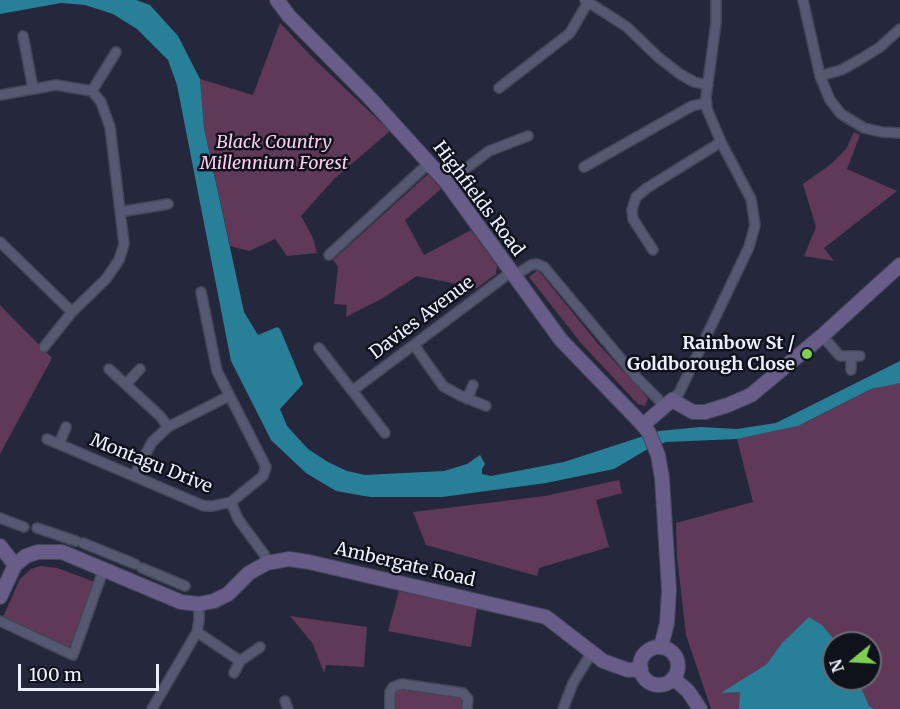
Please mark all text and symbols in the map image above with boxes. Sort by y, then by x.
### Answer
park label: Black Country Millennium Forest [200,132,348,174]
street label: Highfields Road [428,137,528,261]
street label: Davies Avenue [366,272,478,364]
place label: Rainbow St / Goldborough Close [627,333,795,376]
marker: Rainbow St / Goldborough Close [800,347,814,361]
street label: Montagu Drive [87,430,215,498]
street label: Ambergate Road [333,538,477,592]
north arrow [822,631,882,691]
scale bar [21,652,162,690]
text: N [825,657,848,675]
text: 100 m [29,663,82,686]

